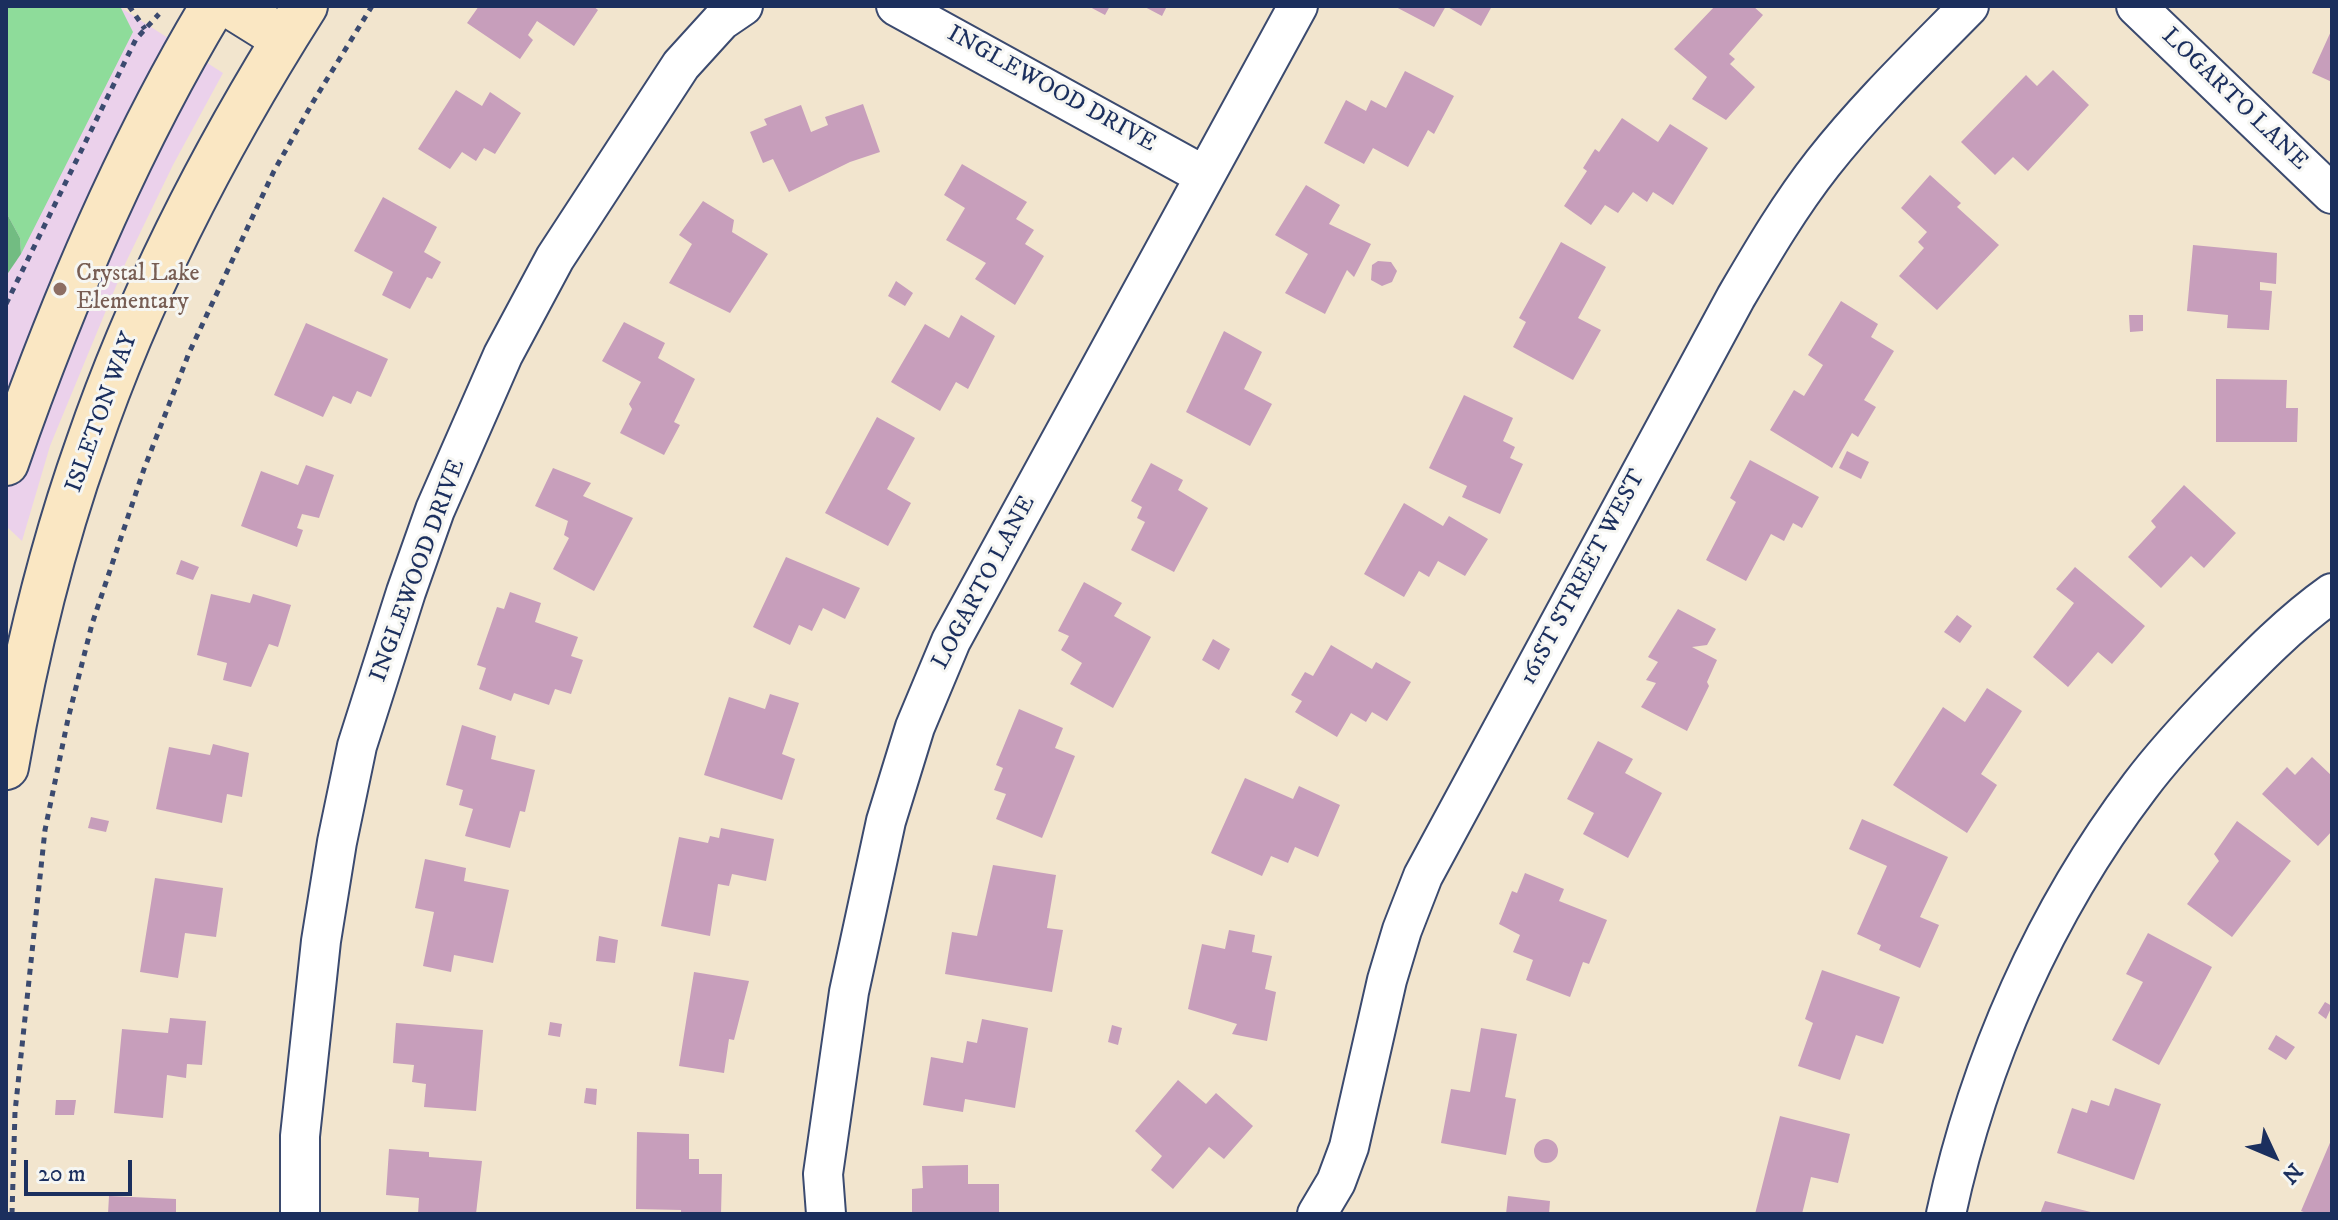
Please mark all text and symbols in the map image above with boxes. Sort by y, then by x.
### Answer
street label: INGLEWOOD DRIVE [941,21,1161,159]
street label: LOGARTO LANE [2155,23,2313,177]
place label: Crystal Lake Elementary [76,261,200,317]
marker: Crystal Lake Elementary [51,280,69,298]
street label: ISLETON WAY [61,329,145,497]
street label: INGLEWOOD DRIVE [365,456,473,686]
street label: 161ST STREET WEST [1515,465,1653,691]
street label: LOGARTO LANE [927,491,1043,675]
north arrow [2234,1116,2314,1196]
scale bar [28,1144,136,1194]
text: N [2276,1157,2308,1189]
text: 20 m [38,1159,86,1189]

